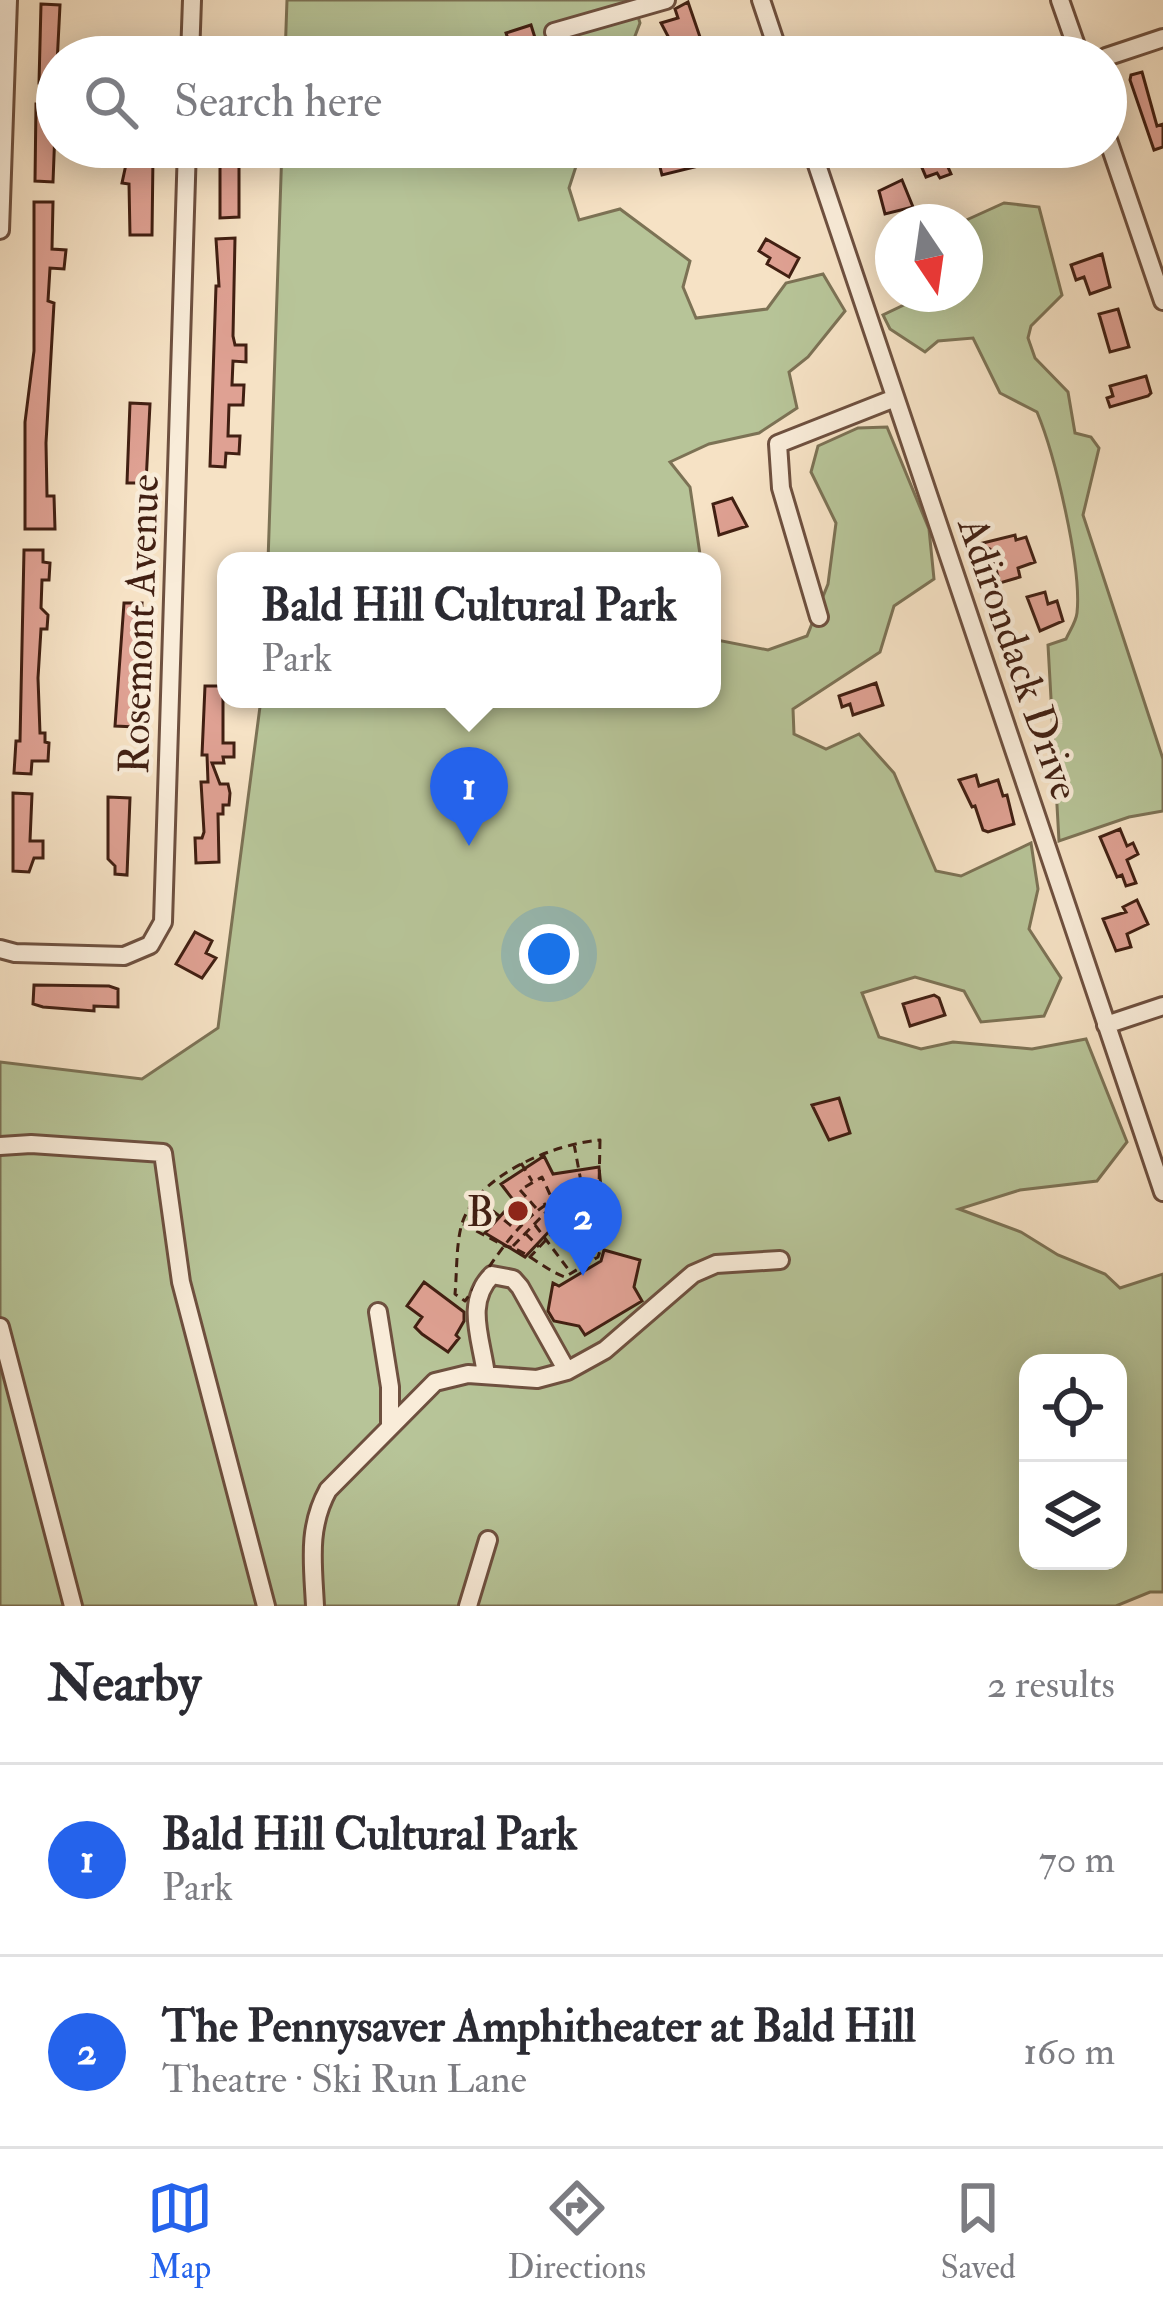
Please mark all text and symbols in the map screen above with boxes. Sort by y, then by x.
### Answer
search box [36,36,1127,168]
icon: search [78,69,144,135]
text: Search here [174,74,382,130]
north arrow [875,204,983,312]
street label: Rosemont Avenue [109,473,171,775]
street label: Adirondack Drive [945,509,1091,807]
popup [217,552,721,708]
text: Bald Hill Cultural Park [261,578,677,634]
text: Park [261,634,332,683]
pin: 1 [430,747,508,846]
your location [519,924,579,984]
pin: 2 [544,1177,622,1276]
place label: B [466,1187,494,1239]
marker: B [505,1198,531,1224]
map controls [1019,1354,1127,1570]
button: locate [1019,1354,1127,1462]
button: layers [1019,1462,1127,1570]
text: Nearby [48,1652,201,1716]
text: 2 results [987,1660,1115,1709]
text: Bald Hill Cultural Park [162,1807,577,1863]
text: 1 [80,1835,94,1884]
text: 70 m [1039,1835,1115,1884]
text: Park [162,1863,233,1912]
text: The Pennysaver Amphitheater at Bald Hill [162,1999,916,2055]
text: 2 [77,2027,97,2076]
text: 160 m [1023,2027,1115,2076]
text: Theatre · Ski Run Lane [162,2055,527,2104]
tab: Map [147,2175,213,2288]
tab: Directions [508,2175,646,2288]
tab: Saved [940,2175,1016,2288]

